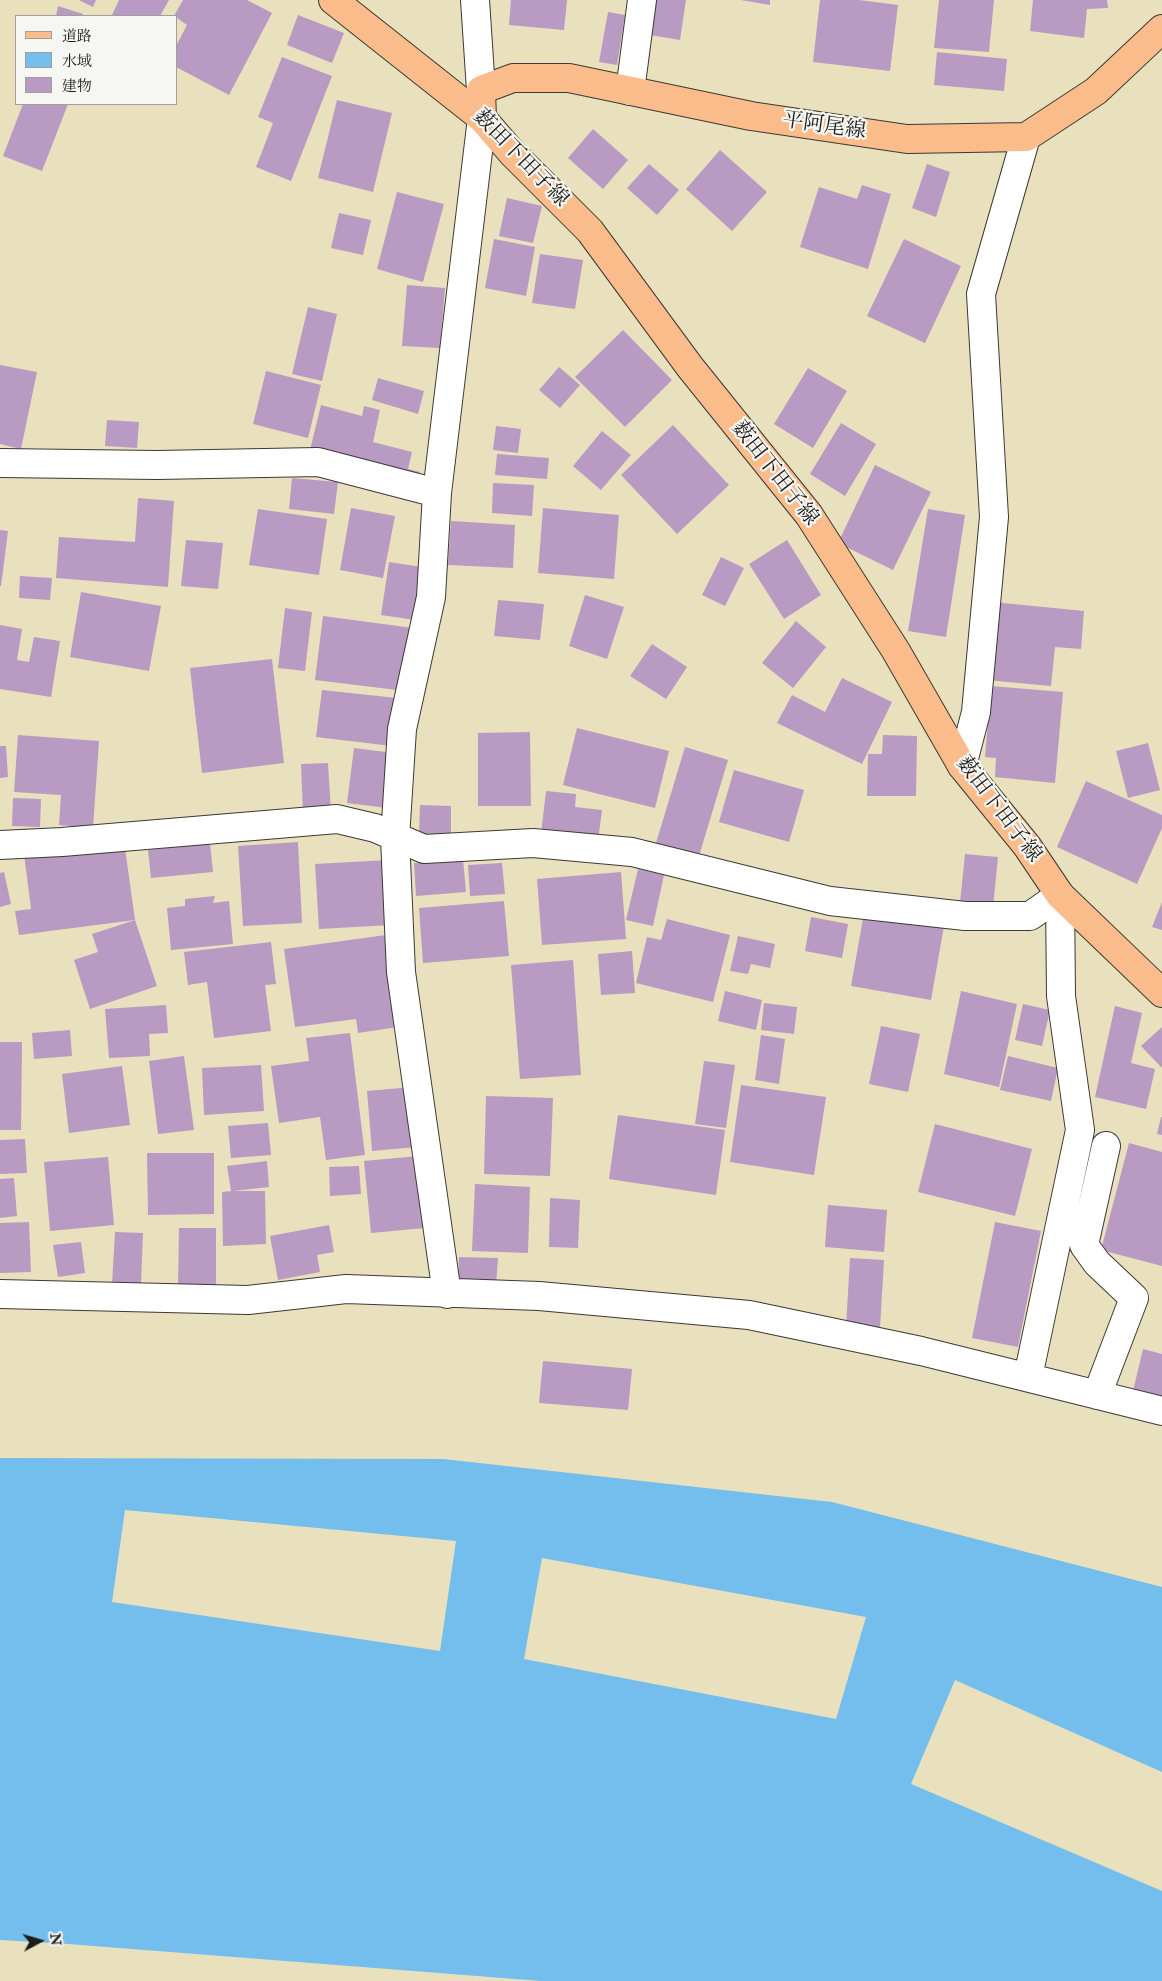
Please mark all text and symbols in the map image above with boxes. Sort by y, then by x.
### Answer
legend [15,15,178,105]
text: 道路 [62,27,92,46]
text: 水域 [62,52,92,71]
text: 建物 [62,77,92,96]
street label: 薮田下田子線 [467,105,573,213]
street label: 平阿尾線 [781,109,867,145]
street label: 薮田下田子線 [725,417,823,531]
street label: 薮田下田子線 [950,752,1046,868]
north arrow [15,1916,65,1966]
text: N [46,1932,65,1946]

